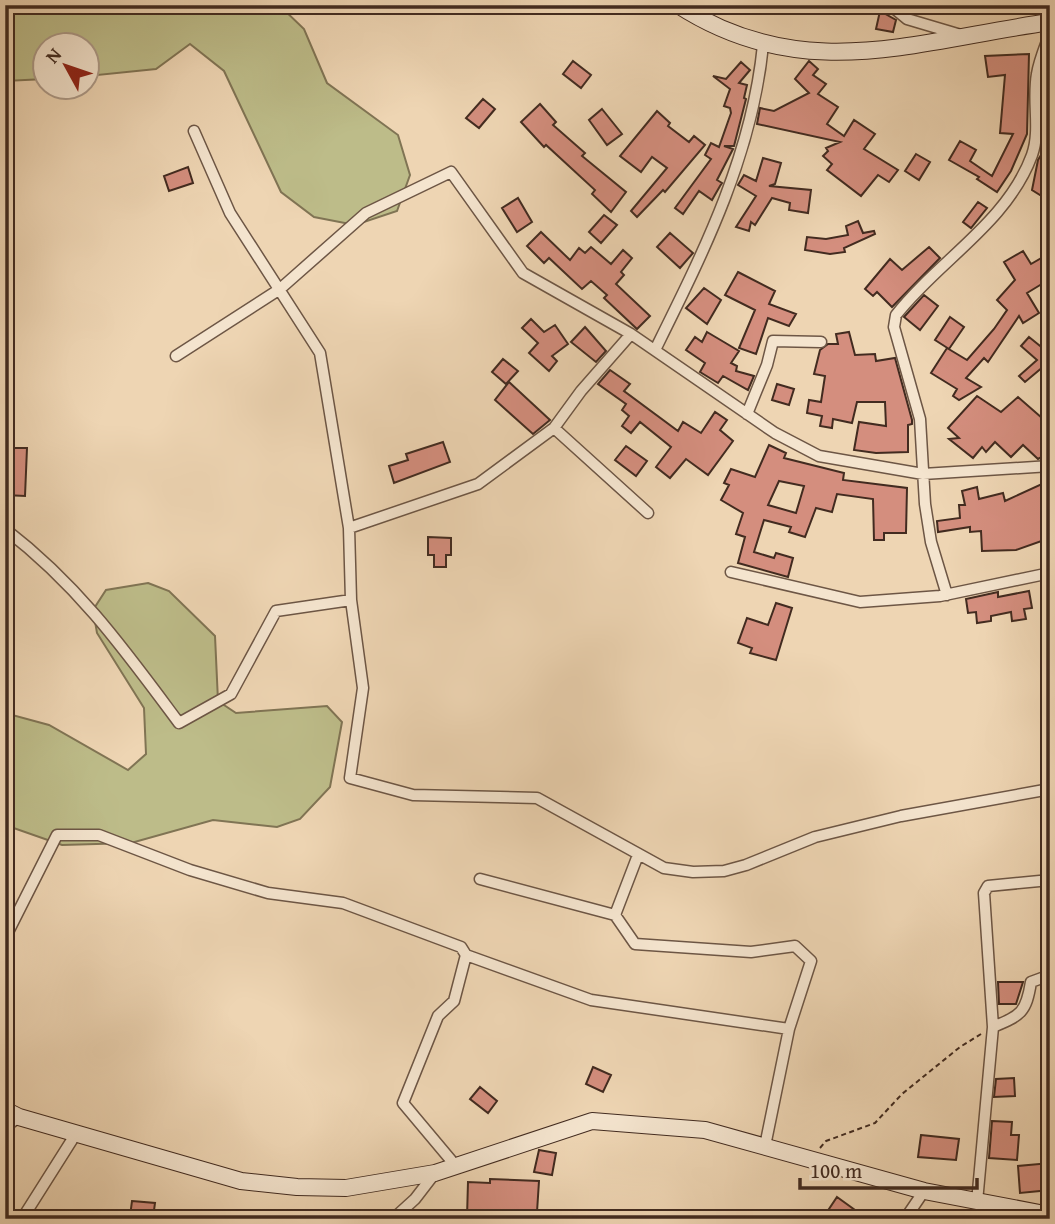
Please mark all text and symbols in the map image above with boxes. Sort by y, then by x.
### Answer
north arrow [32,32,102,102]
text: N [38,41,68,69]
scale bar [800,1147,976,1191]
text: 100 m [810,1155,862,1186]

